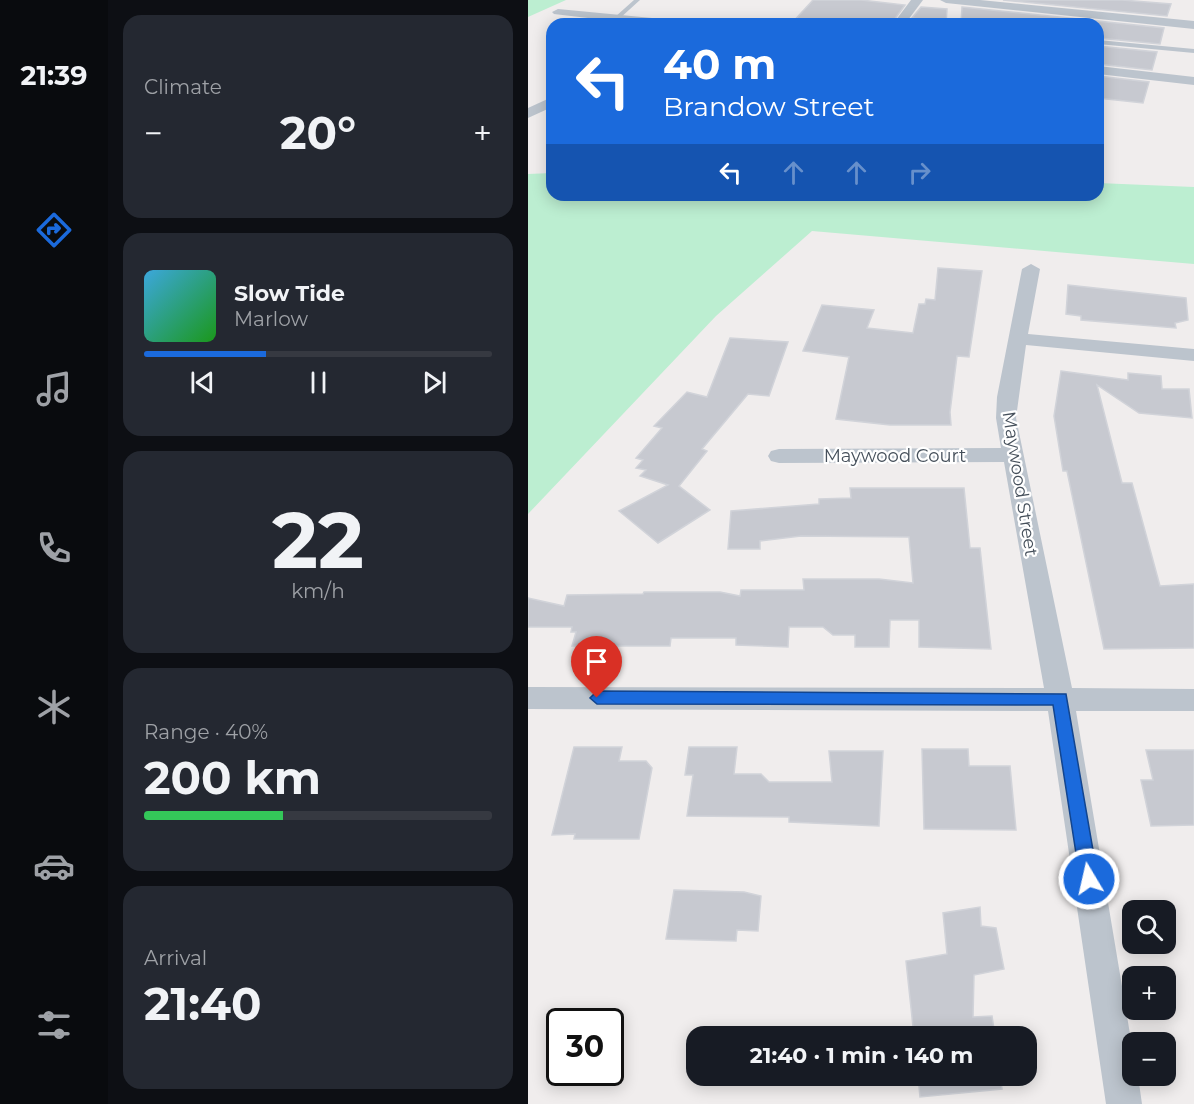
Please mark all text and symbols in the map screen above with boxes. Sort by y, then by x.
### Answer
text: 40 m [663,38,776,90]
icon: left [564,42,642,120]
text: 21:39 [21,59,87,92]
text: Climate [144,75,222,99]
text: Brandow Street [663,90,875,123]
text: 20° [280,105,356,160]
text: − [144,113,163,153]
text: + [473,113,492,153]
icon: left [714,156,747,189]
icon: ahead [777,156,810,189]
icon: ahead [840,156,873,189]
icon: right [903,156,936,189]
icon: directions [33,209,75,251]
text: Slow Tide [234,280,345,307]
text: Marlow [234,307,308,331]
icon: previous [186,366,219,399]
icon: pause [302,366,335,399]
icon: next [418,366,451,399]
icon: music [33,368,75,410]
street label: Maywood Street [998,410,1042,558]
street label: Maywood Court [824,445,966,467]
text: 22 [272,492,364,588]
icon: phone [33,527,75,569]
text: km/h [291,579,345,603]
pin [571,636,622,698]
icon: arrive [580,645,613,678]
icon: climate [33,686,75,728]
text: Range · 40% [144,720,268,744]
text: 200 km [144,750,321,805]
icon: car [33,845,75,887]
position arrow [1057,847,1121,911]
map controls [1122,900,1176,1086]
button: search [1122,900,1176,954]
text: Arrival [144,946,207,970]
button: + [1122,966,1176,1020]
text: 21:40 [144,976,262,1031]
icon: filters [33,1004,75,1046]
speed limit sign: 30 [546,1008,624,1086]
button: − [1122,1032,1176,1086]
text: 21:40 · 1 min · 140 m [750,1042,973,1069]

